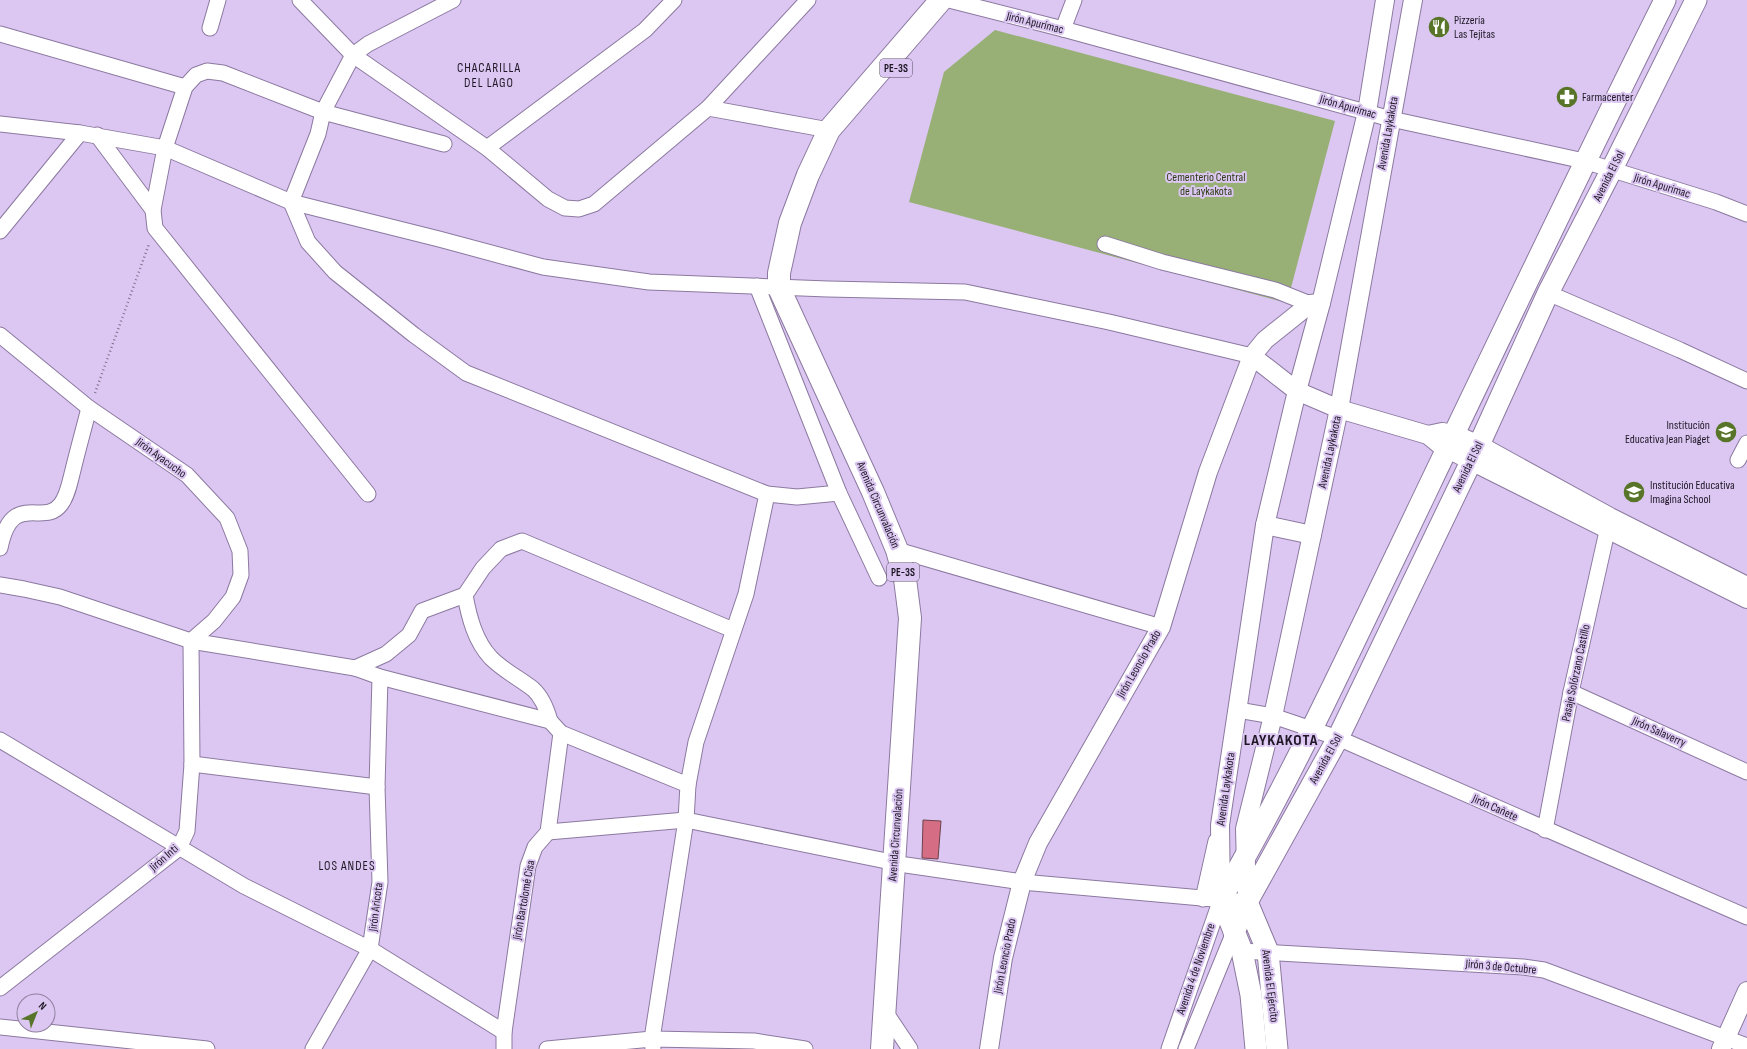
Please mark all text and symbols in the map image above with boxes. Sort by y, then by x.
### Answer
street label: Jirón Apurímac [1004,8,1065,37]
place label: Pizzería Las Tejitas [1454,13,1495,42]
restaurant icon: Pizzería Las Tejitas [1426,14,1452,40]
road number: PE-3S [880,59,912,77]
district label: CHACARILLA DEL LAGO [457,60,521,91]
pharmacy icon: Farmacenter [1554,84,1580,110]
place label: Farmacenter [1582,90,1634,105]
street label: Jirón Apurímac [1317,92,1378,122]
street label: Avenida Laykakota [1374,95,1402,172]
street label: Avenida El Sol [1589,148,1628,205]
park label: Cementerio Central de Laykakota [1167,170,1245,199]
street label: Jirón Apurímac [1631,170,1692,202]
street label: Avenida Laykakota [1315,414,1345,491]
place label: Institución Educativa Jean Piaget [1625,418,1710,447]
school or university icon: Institución Educativa Jean Piaget [1713,419,1739,445]
street label: Jirón Ayacucho [132,434,189,481]
street label: Avenida El Sol [1449,439,1487,496]
street label: Avenida Circunvalación [853,459,903,551]
place label: Institución Educativa Imagina School [1650,478,1735,507]
school or university icon: Institución Educativa Imagina School [1621,479,1647,505]
road number: PE-3S [887,563,919,581]
street label: Pasaje Solórzano Castillo [1558,623,1594,723]
street label: Jirón Leoncio Prado [1113,627,1165,702]
street label: Jirón Salaverry [1629,713,1689,751]
district label: LAYKAKOTA [1244,731,1318,750]
street label: Avenida El Sol [1306,731,1346,787]
street label: Avenida Laykakota [1213,751,1239,828]
street label: Avenida Circunvalación [885,788,907,883]
street label: Jirón Cañete [1469,791,1520,825]
street label: Jirón Inti [146,841,182,875]
district label: LOS ANDES [318,858,376,874]
street label: Jirón Bartolomé Cisa [509,859,538,942]
street label: Jirón Aricota [365,881,386,933]
street label: Jirón Leoncio Prado [990,917,1020,996]
street label: Avenida 4 de Noviembre [1173,921,1219,1017]
street label: Avenida El Ejército [1258,948,1282,1023]
street label: Jirón 3 de Octubre [1464,956,1537,978]
north arrow [16,993,56,1033]
text: N [36,999,49,1013]

